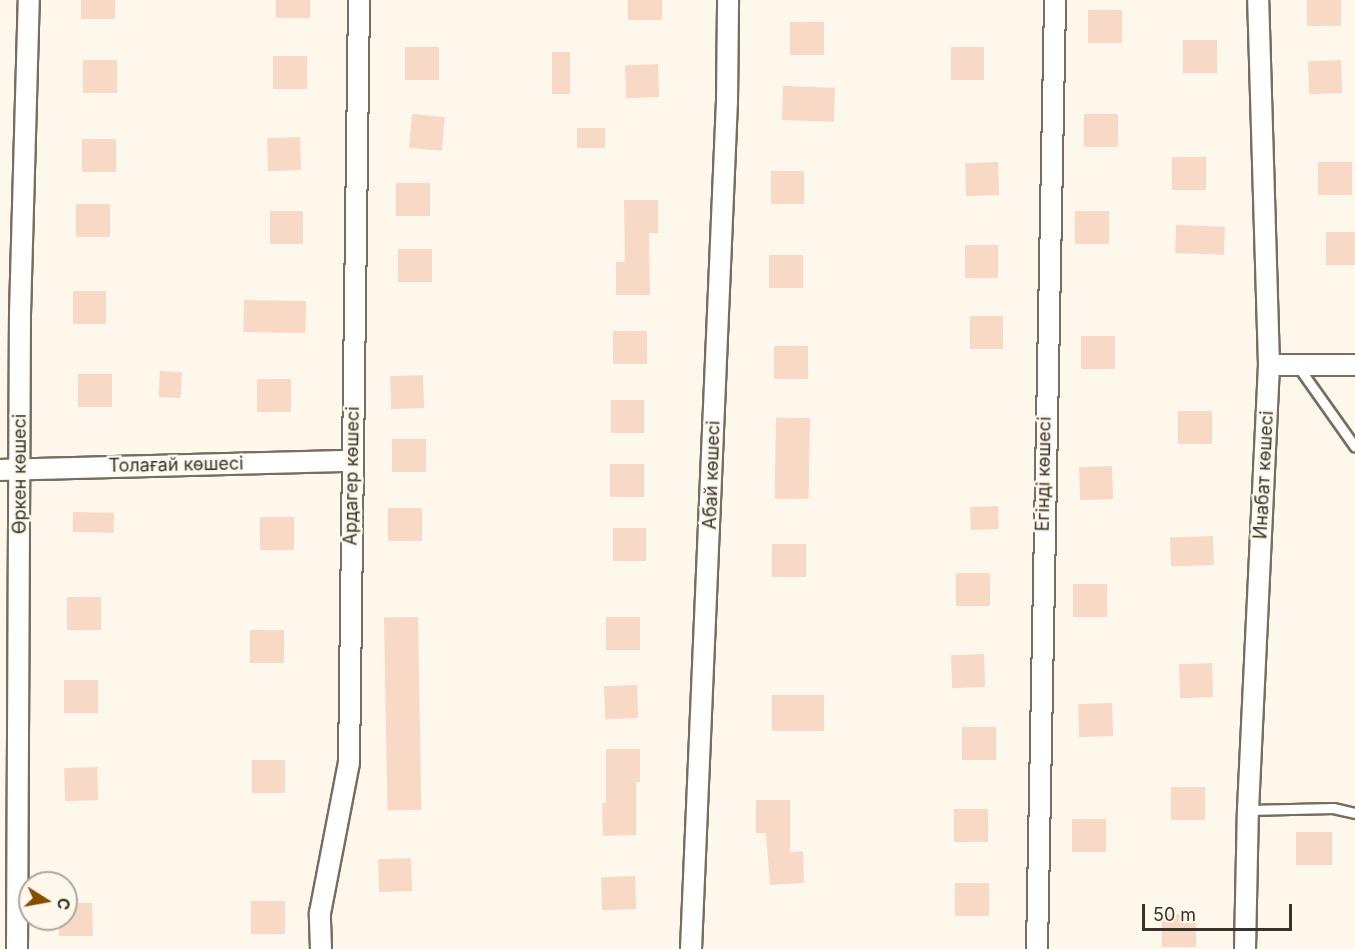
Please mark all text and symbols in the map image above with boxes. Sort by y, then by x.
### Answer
street label: Ардагер көшесі [340,406,364,546]
street label: Инабат көшесі [1250,410,1278,540]
street label: Өркен көшесі [9,414,31,534]
street label: Егінді көшесі [1032,416,1056,532]
street label: Абай көшесі [699,420,725,530]
street label: Толағай көшесі [108,453,244,477]
north arrow [18,871,78,931]
scale bar [1145,892,1295,930]
text: С [53,896,75,912]
text: 50 m [1153,904,1196,925]

